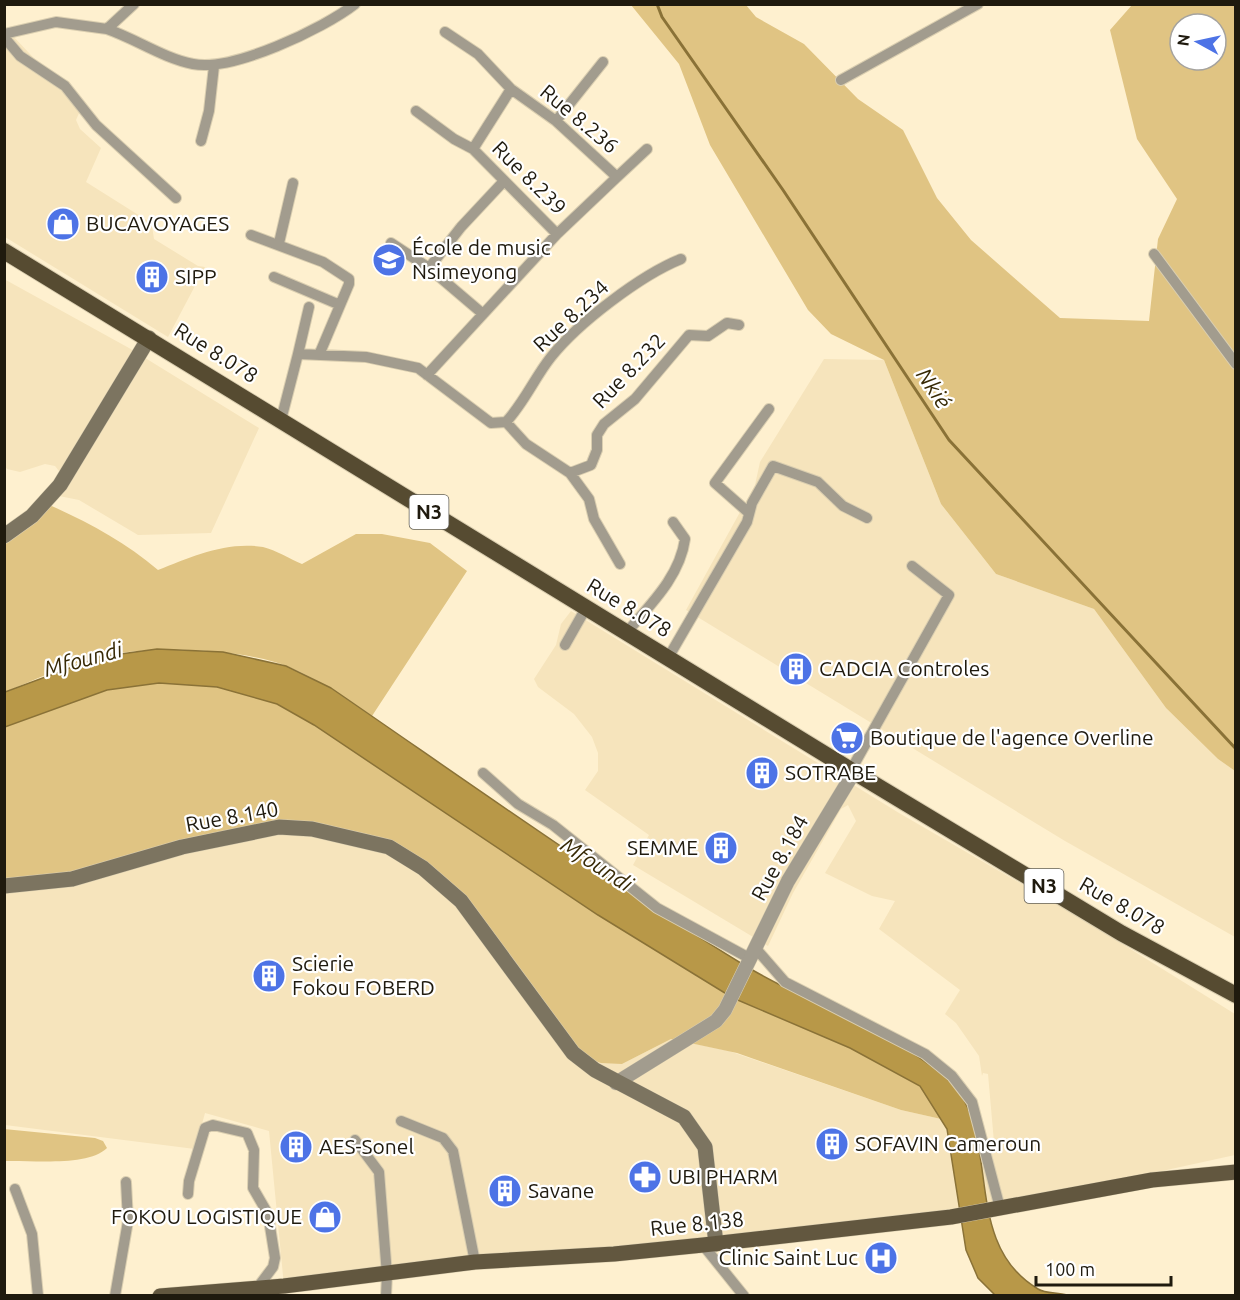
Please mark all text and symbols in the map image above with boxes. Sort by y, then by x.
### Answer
north arrow [1168,12,1228,72]
text: N [1173,33,1193,47]
street label: Rue 8.236 [536,79,623,158]
street label: Rue 8.239 [488,136,571,219]
shop icon: BUCAVOYAGES [45,206,81,242]
place label: BUCAVOYAGES [86,211,229,235]
place label: École de music Nsimeyong [412,235,551,283]
school or university icon: École de music Nsimeyong [371,242,407,278]
building icon: SIPP [134,259,170,295]
place label: SIPP [175,264,217,288]
street label: Rue 8.234 [528,274,613,356]
street label: Rue 8.078 [170,317,263,387]
street label: Rue 8.232 [587,328,670,412]
water label: Nkié [912,363,957,413]
road number: N3 [410,495,448,529]
street label: Rue 8.078 [583,573,676,642]
water label: Mfoundi [41,636,127,682]
building icon: CADCIA Controles [778,651,814,687]
place label: CADCIA Controles [819,656,989,680]
supermarket icon: Boutique de l'agence Overline [829,720,865,756]
place label: Boutique de l'agence Overline [870,725,1154,749]
building icon: SOTRABE [744,755,780,791]
place label: SOTRABE [785,760,876,784]
street label: Rue 8.140 [183,796,280,836]
street label: Rue 8.184 [746,811,812,904]
building icon: SEMME [703,830,739,866]
water label: Mfoundi [556,831,639,898]
place label: SEMME [627,835,698,859]
road number: N3 [1024,869,1064,903]
street label: Rue 8.078 [1076,871,1169,939]
place label: Scierie Fokou FOBERD [292,951,435,999]
building icon: Scierie Fokou FOBERD [251,958,287,994]
building icon: SOFAVIN Cameroun [814,1126,850,1162]
building icon: AES-Sonel [278,1129,314,1165]
place label: SOFAVIN Cameroun [855,1131,1041,1155]
place label: AES-Sonel [319,1134,414,1158]
pharmacy icon: UBI PHARM [627,1159,663,1195]
place label: UBI PHARM [668,1164,778,1188]
building icon: Savane [487,1173,523,1209]
place label: Savane [528,1178,594,1202]
shop icon: FOKOU LOGISTIQUE [307,1199,343,1235]
place label: FOKOU LOGISTIQUE [111,1204,302,1228]
street label: Rue 8.138 [649,1206,745,1240]
hospital icon: Clinic Saint Luc [863,1240,899,1276]
place label: Clinic Saint Luc [718,1245,858,1269]
scale bar [1036,1249,1171,1287]
text: 100 m [1045,1259,1095,1279]

